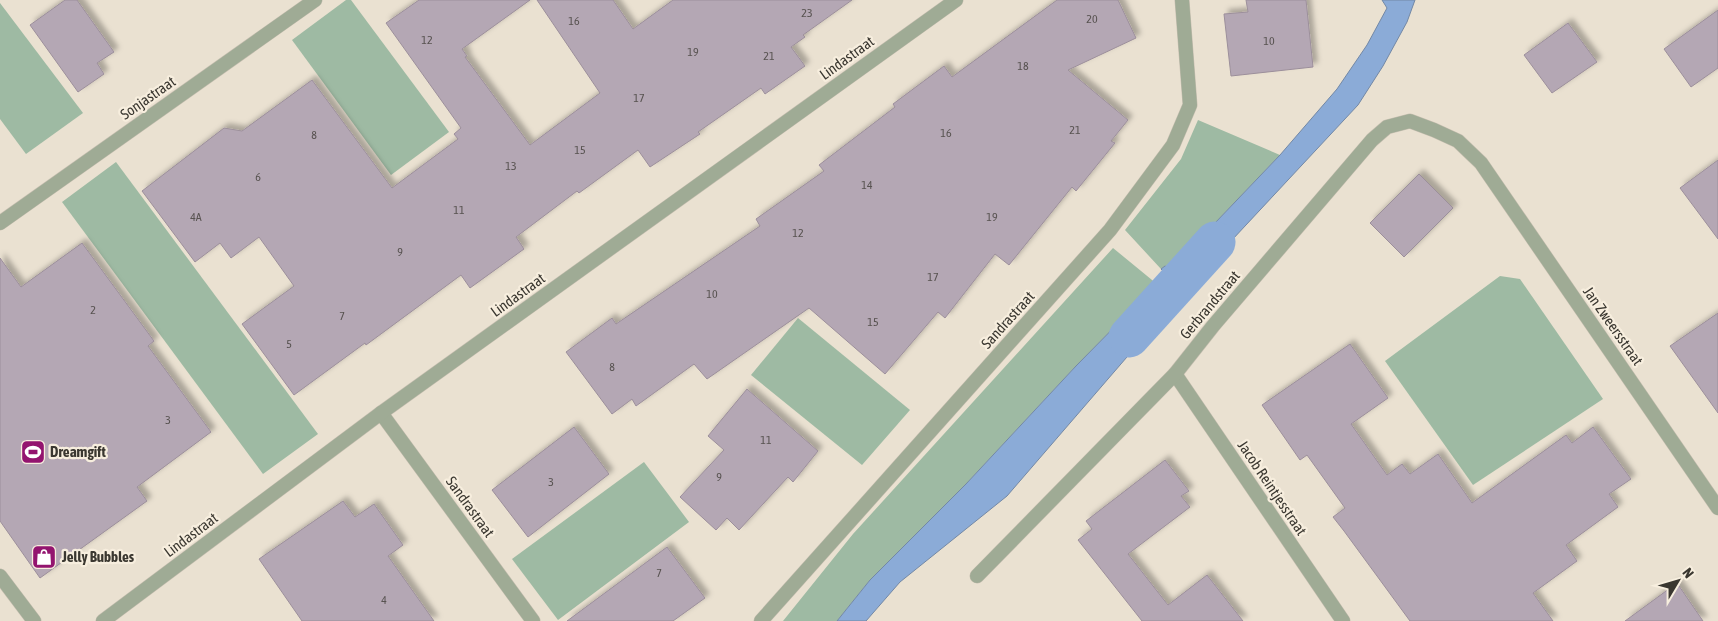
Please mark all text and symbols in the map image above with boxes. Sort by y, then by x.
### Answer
house number: 23 [801,6,813,20]
house number: 20 [1086,12,1098,26]
house number: 16 [568,14,580,28]
street label: Lindastraat [816,32,877,83]
house number: 12 [421,33,433,47]
house number: 10 [1263,34,1275,48]
house number: 19 [687,45,699,59]
house number: 21 [763,49,775,63]
house number: 18 [1017,59,1029,73]
street label: Sonjastraat [117,73,178,123]
house number: 17 [633,91,645,105]
house number: 21 [1069,123,1081,137]
house number: 16 [940,126,952,140]
house number: 8 [311,128,317,142]
house number: 15 [574,143,586,157]
house number: 13 [505,159,517,173]
house number: 6 [255,170,261,184]
house number: 14 [861,178,873,192]
house number: 11 [453,203,465,217]
house number: 4A [190,210,202,224]
house number: 19 [986,210,998,224]
house number: 12 [792,226,804,240]
house number: 9 [397,245,403,259]
street label: Gerbrandstraat [1176,267,1243,342]
street label: Lindastraat [487,269,548,320]
house number: 17 [927,270,939,284]
street label: Jan Zweersstraat [1580,283,1647,368]
house number: 10 [706,287,718,301]
street label: Sandrastraat [978,288,1038,352]
house number: 2 [90,303,96,317]
house number: 7 [339,309,345,323]
house number: 15 [867,315,879,329]
house number: 5 [286,337,292,351]
house number: 8 [609,360,615,374]
house number: 3 [165,413,171,427]
house number: 11 [760,433,772,447]
street label: Jacob Reintjesstraat [1234,437,1310,538]
sports icon: Dreamgift [20,439,46,465]
place label: Dreamgift [50,443,106,460]
house number: 9 [716,470,722,484]
street label: Sandrastraat [443,473,498,540]
house number: 3 [548,475,554,489]
street label: Lindastraat [161,509,221,560]
shop icon: Jelly Bubbles [31,544,57,570]
place label: Jelly Bubbles [61,548,135,565]
north arrow [1653,556,1703,606]
text: N [1679,565,1697,581]
house number: 7 [656,566,662,580]
house number: 4 [381,593,387,607]

